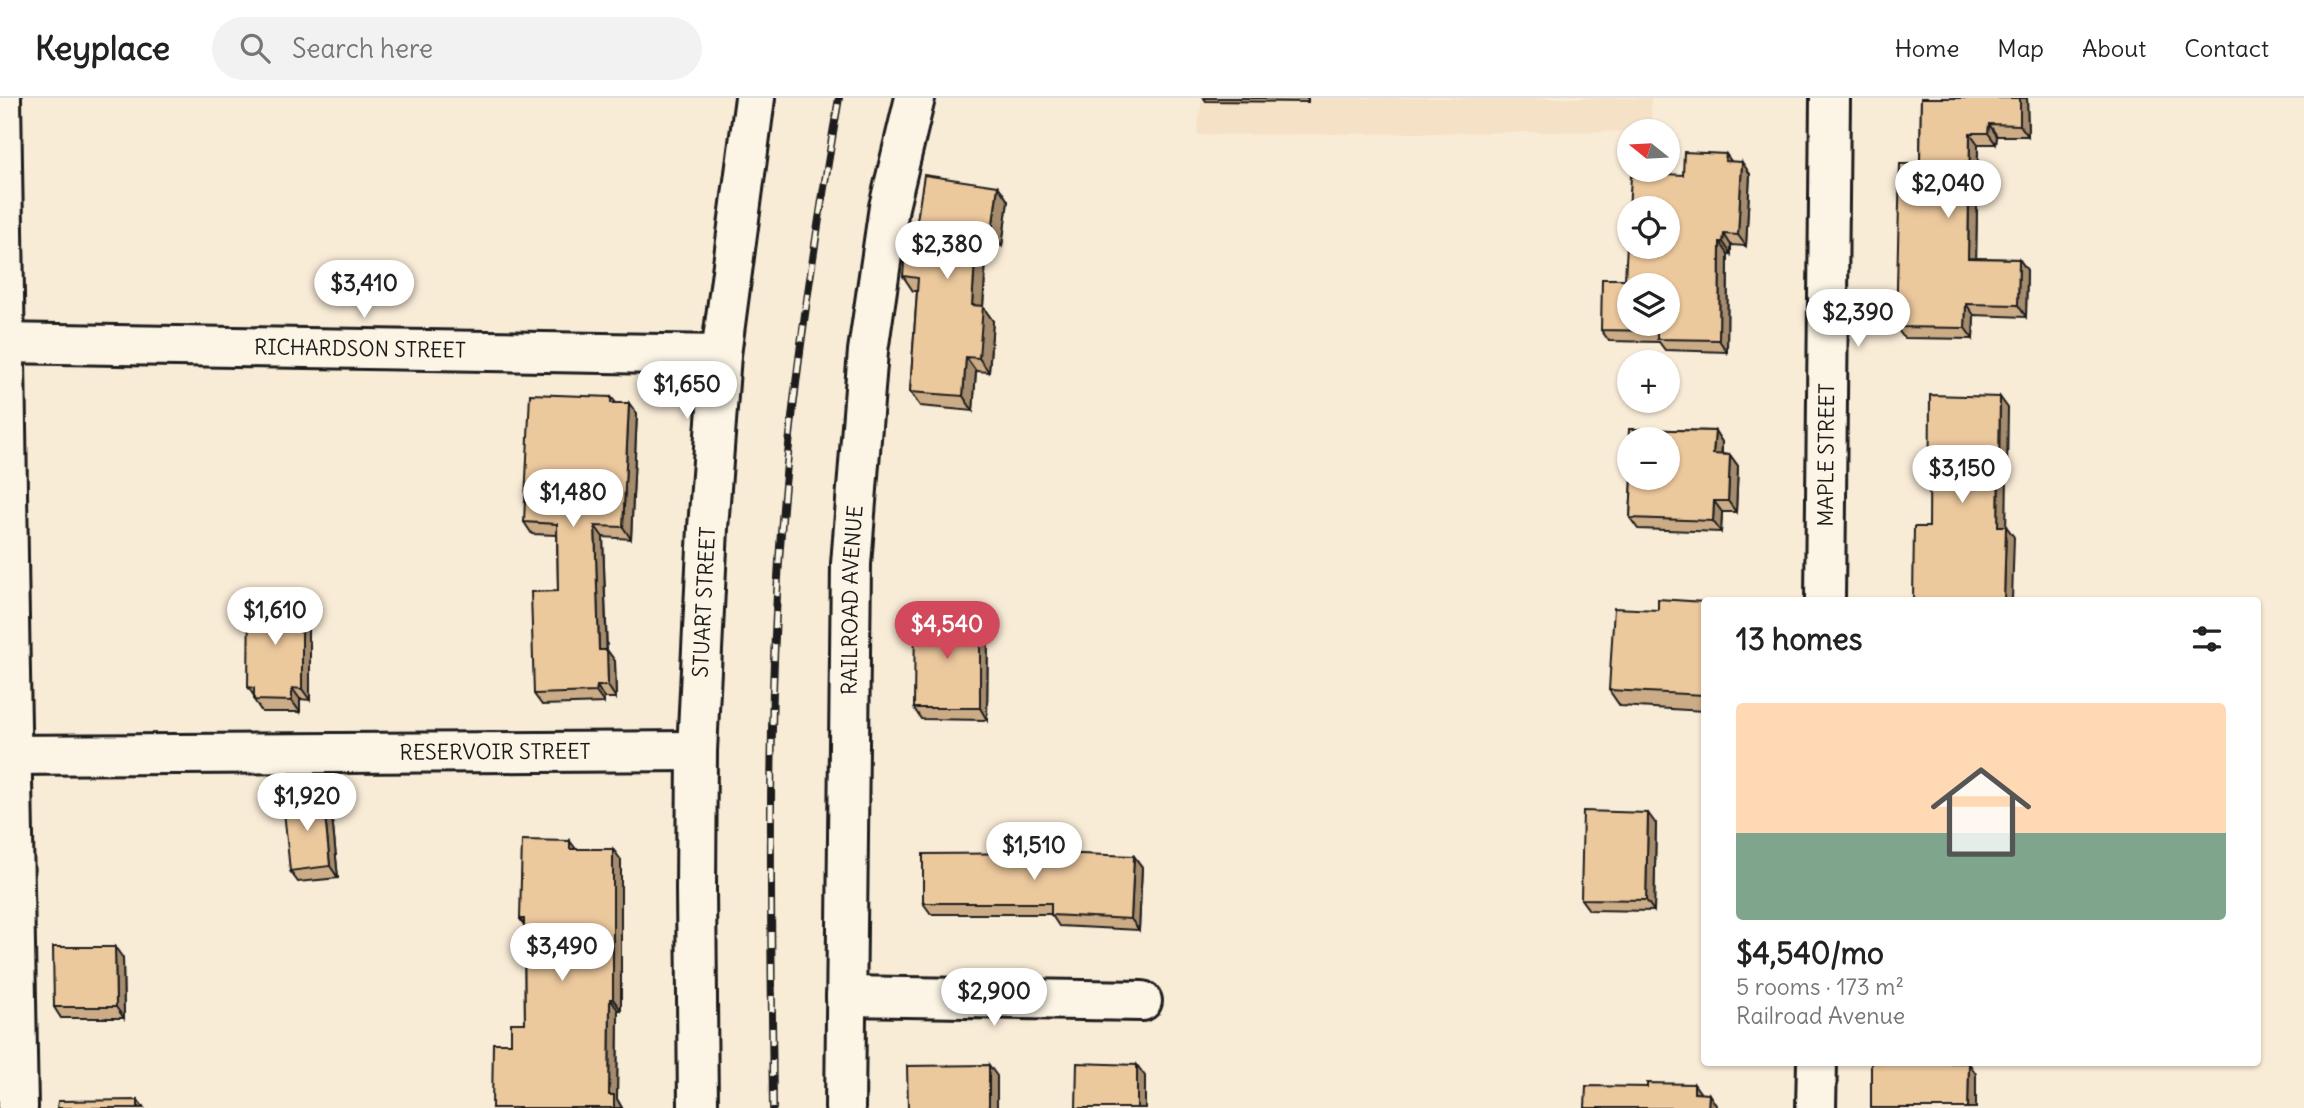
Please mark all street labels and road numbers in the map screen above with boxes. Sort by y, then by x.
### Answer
street label: RICHARDSON STREET [254,333,466,364]
street label: MAPLE STREET [1812,383,1840,527]
street label: RAILROAD AVENUE [836,504,869,695]
street label: STUART STREET [687,526,721,678]
street label: RESERVOIR STREET [399,738,591,766]

